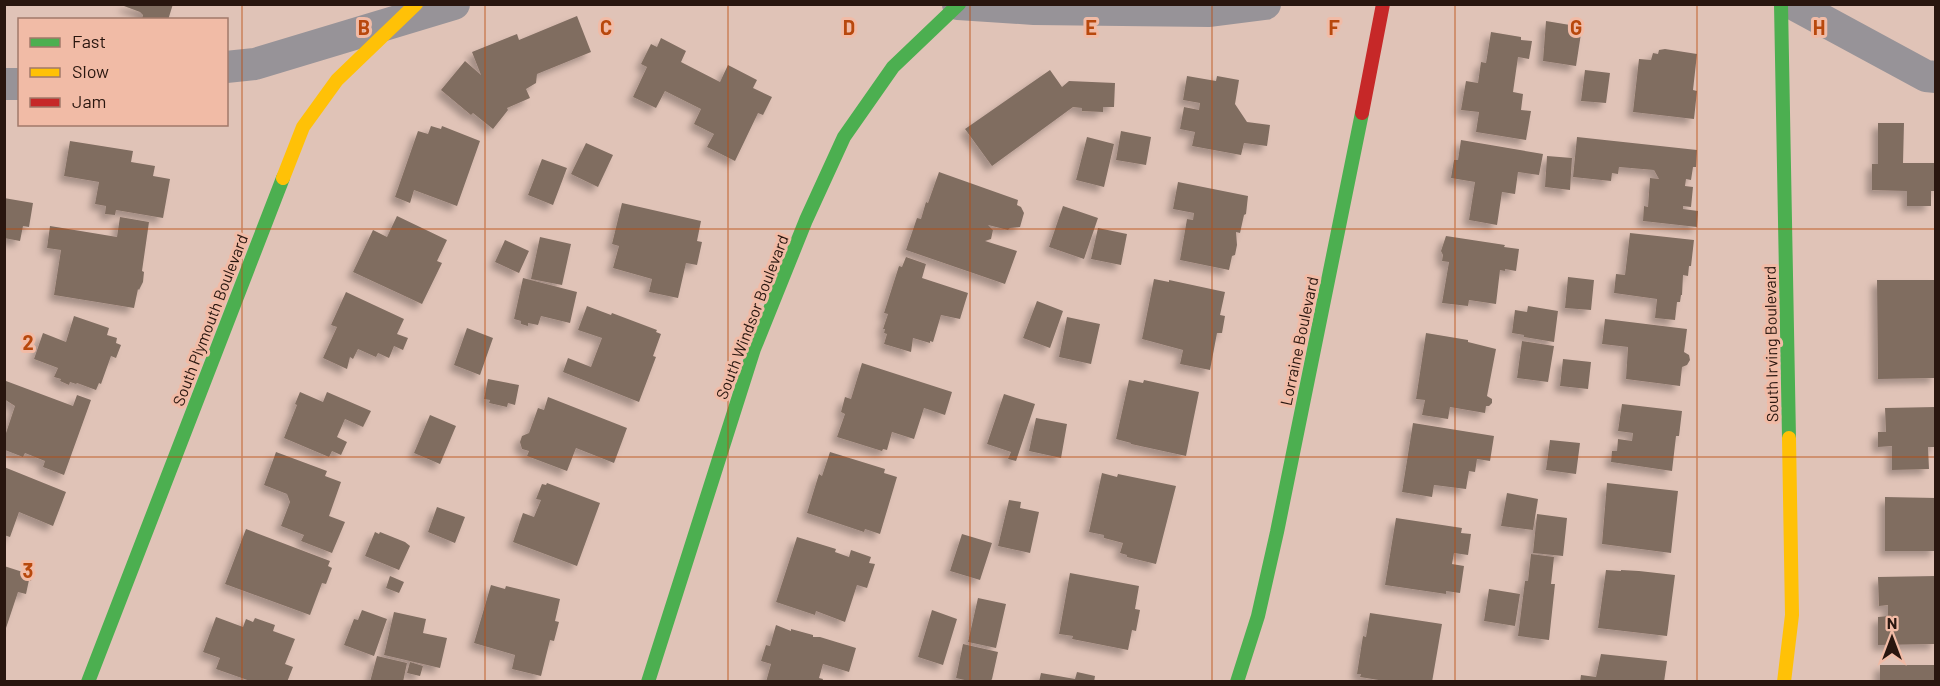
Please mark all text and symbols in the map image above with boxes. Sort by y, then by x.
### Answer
text: B [358,15,370,39]
text: C [600,15,612,39]
text: D [843,15,855,39]
text: E [1085,15,1097,39]
text: F [1328,15,1340,39]
text: G [1570,15,1582,39]
text: H [1813,15,1825,39]
legend [18,18,228,126]
text: Fast [72,30,106,52]
text: Slow [72,60,109,82]
text: Jam [72,90,106,112]
street label: South Plymouth Boulevard [168,231,251,408]
street label: South Windsor Boulevard [711,232,792,402]
street label: South Irving Boulevard [1760,266,1781,422]
street label: Lorraine Boulevard [1276,275,1321,407]
text: 2 [22,330,34,354]
text: 3 [23,558,33,582]
north arrow [1862,608,1922,668]
text: N [1887,613,1897,632]

